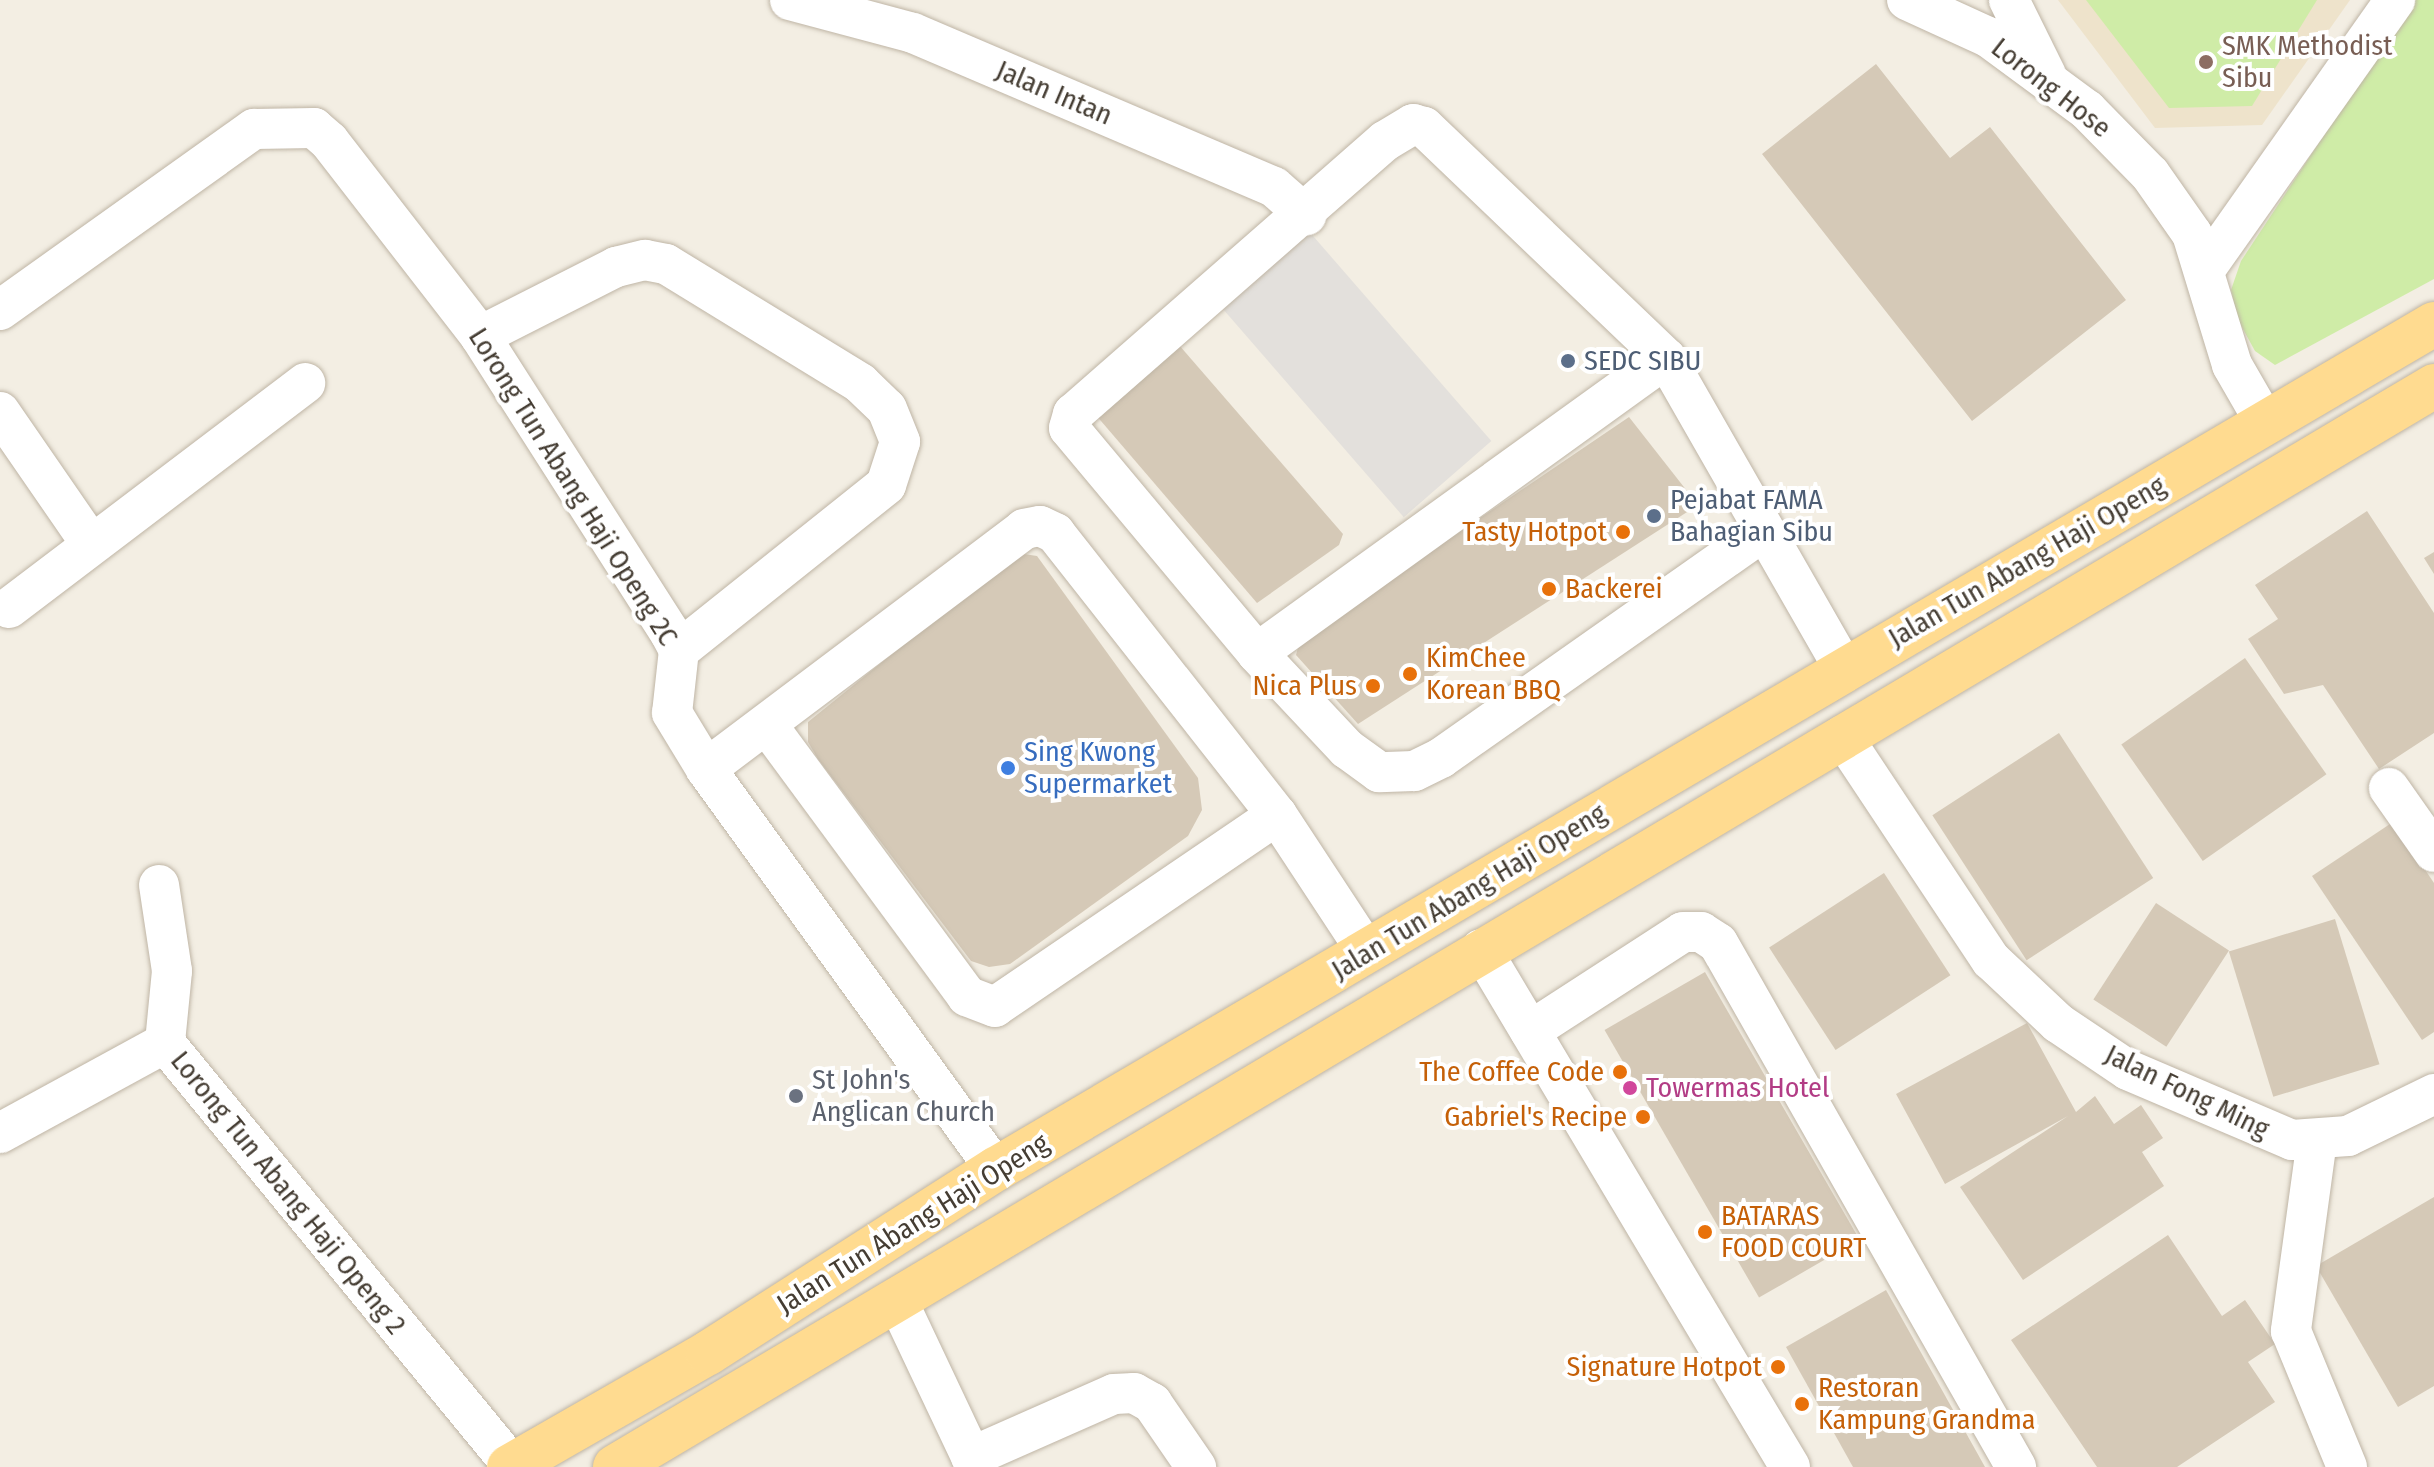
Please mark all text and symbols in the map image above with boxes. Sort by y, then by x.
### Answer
place label: SMK Methodist Sibu [2222,29,2392,95]
street label: Lorong Hose [1985,31,2117,145]
marker: SMK Methodist Sibu [2197,53,2215,71]
street label: Jalan Intan [991,54,1117,132]
street label: Lorong Tun Abang Haji Openg 2C [461,322,685,652]
place label: SEDC SIBU [1584,344,1701,378]
marker: SEDC SIBU [1559,352,1577,370]
street label: Jalan Tun Abang Haji Openg [1883,469,2171,655]
place label: Pejabat FAMA Bahagian Sibu [1670,483,1833,549]
marker: Pejabat FAMA Bahagian Sibu [1645,507,1663,525]
place label: Tasty Hotpot [1462,515,1607,549]
marker: Tasty Hotpot [1614,523,1632,541]
place label: Backerei [1565,572,1663,606]
marker: Backerei [1540,580,1558,598]
place label: KimChee Korean BBQ [1426,641,1561,707]
marker: KimChee Korean BBQ [1401,665,1419,683]
place label: Nica Plus [1253,669,1357,703]
marker: Nica Plus [1364,677,1382,695]
place label: Sing Kwong Supermarket [1024,735,1172,801]
marker: Sing Kwong Supermarket [999,759,1017,777]
street label: Jalan Tun Abang Haji Openg [1326,797,1612,987]
street label: Jalan Fong Ming [2099,1038,2275,1146]
street label: Lorong Tun Abang Haji Openg 2 [163,1045,413,1341]
place label: The Coffee Code [1419,1055,1604,1089]
place label: St John's Anglican Church [812,1063,995,1129]
marker: The Coffee Code [1611,1063,1629,1081]
place label: Towermas Hotel [1646,1071,1829,1105]
marker: Towermas Hotel [1621,1079,1639,1097]
marker: St John's Anglican Church [787,1087,805,1105]
place label: Gabriel's Recipe [1444,1100,1627,1134]
marker: Gabriel's Recipe [1634,1108,1652,1126]
street label: Jalan Tun Abang Haji Openg [771,1127,1055,1321]
place label: BATARAS FOOD COURT [1721,1199,1866,1265]
marker: BATARAS FOOD COURT [1696,1223,1714,1241]
place label: Signature Hotpot [1567,1350,1762,1384]
marker: Signature Hotpot [1769,1358,1787,1376]
place label: Restoran Kampung Grandma [1818,1371,2036,1437]
marker: Restoran Kampung Grandma [1793,1395,1811,1413]

